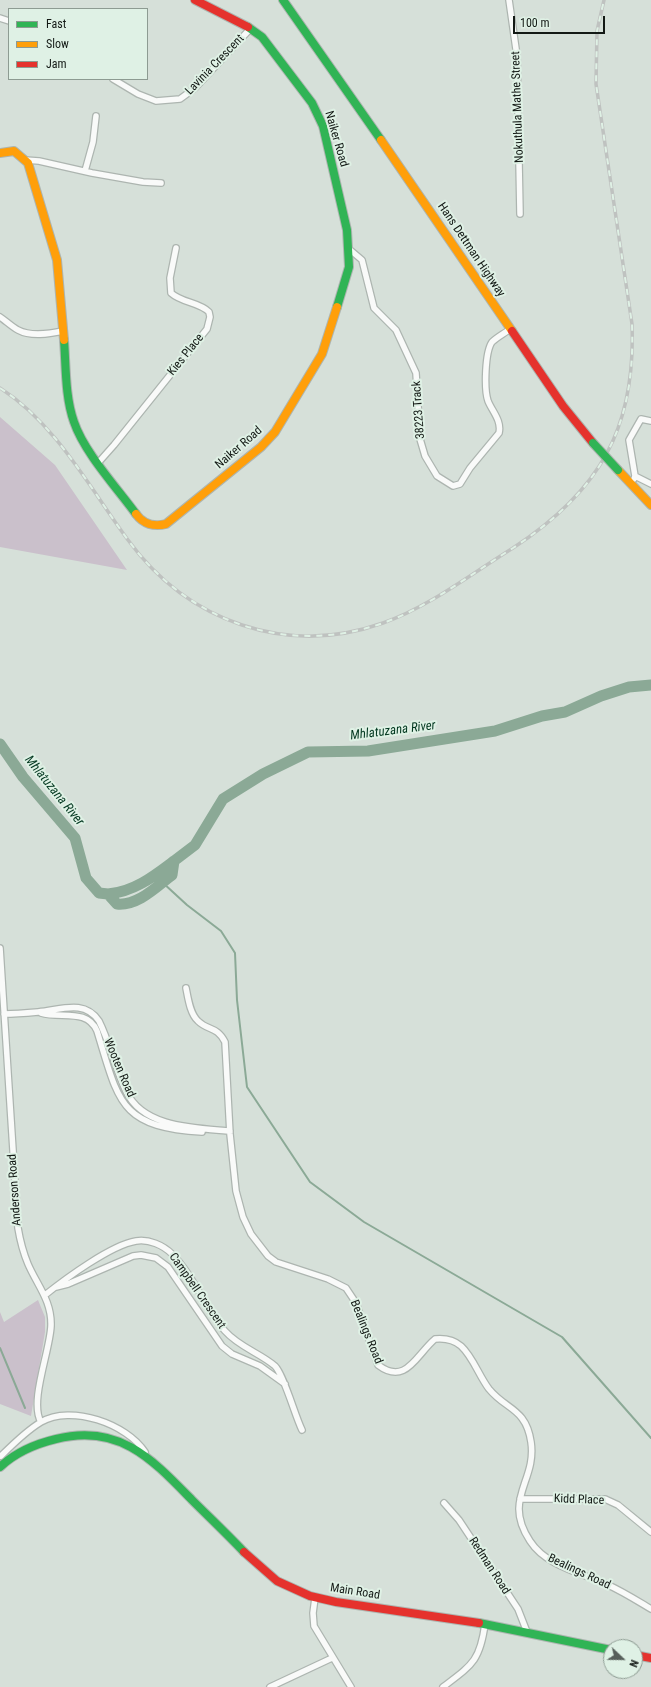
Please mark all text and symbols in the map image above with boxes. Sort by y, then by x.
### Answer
legend [8,8,148,80]
scale bar [515,8,607,34]
text: 100 m [520,16,550,30]
text: Fast [46,17,66,31]
street label: Lavinia Crescent [183,32,247,98]
text: Slow [46,37,69,51]
street label: Nokuthula Mathe Street [509,51,527,163]
text: Jam [46,57,67,71]
street label: Naiker Road [321,109,351,169]
street label: Hans Dettman Highway [434,200,508,300]
street label: Kies Place [165,331,207,379]
street label: 38223 Track [410,380,428,440]
street label: Naiker Road [213,424,265,472]
water label: Mhlatuzana River [350,718,436,744]
water label: Mhlatuzana River [21,753,87,829]
street label: Wooten Road [100,1036,138,1100]
street label: Anderson Road [5,1154,25,1226]
street label: Campbell Crescent [165,1250,229,1332]
street label: Bealings Road [347,1298,385,1366]
street label: Kidd Place [554,1492,604,1508]
street label: Redman Road [465,1535,513,1597]
street label: Bealings Road [545,1551,613,1593]
street label: Main Road [329,1581,381,1603]
north arrow [603,1639,643,1679]
text: N [626,1658,641,1669]

